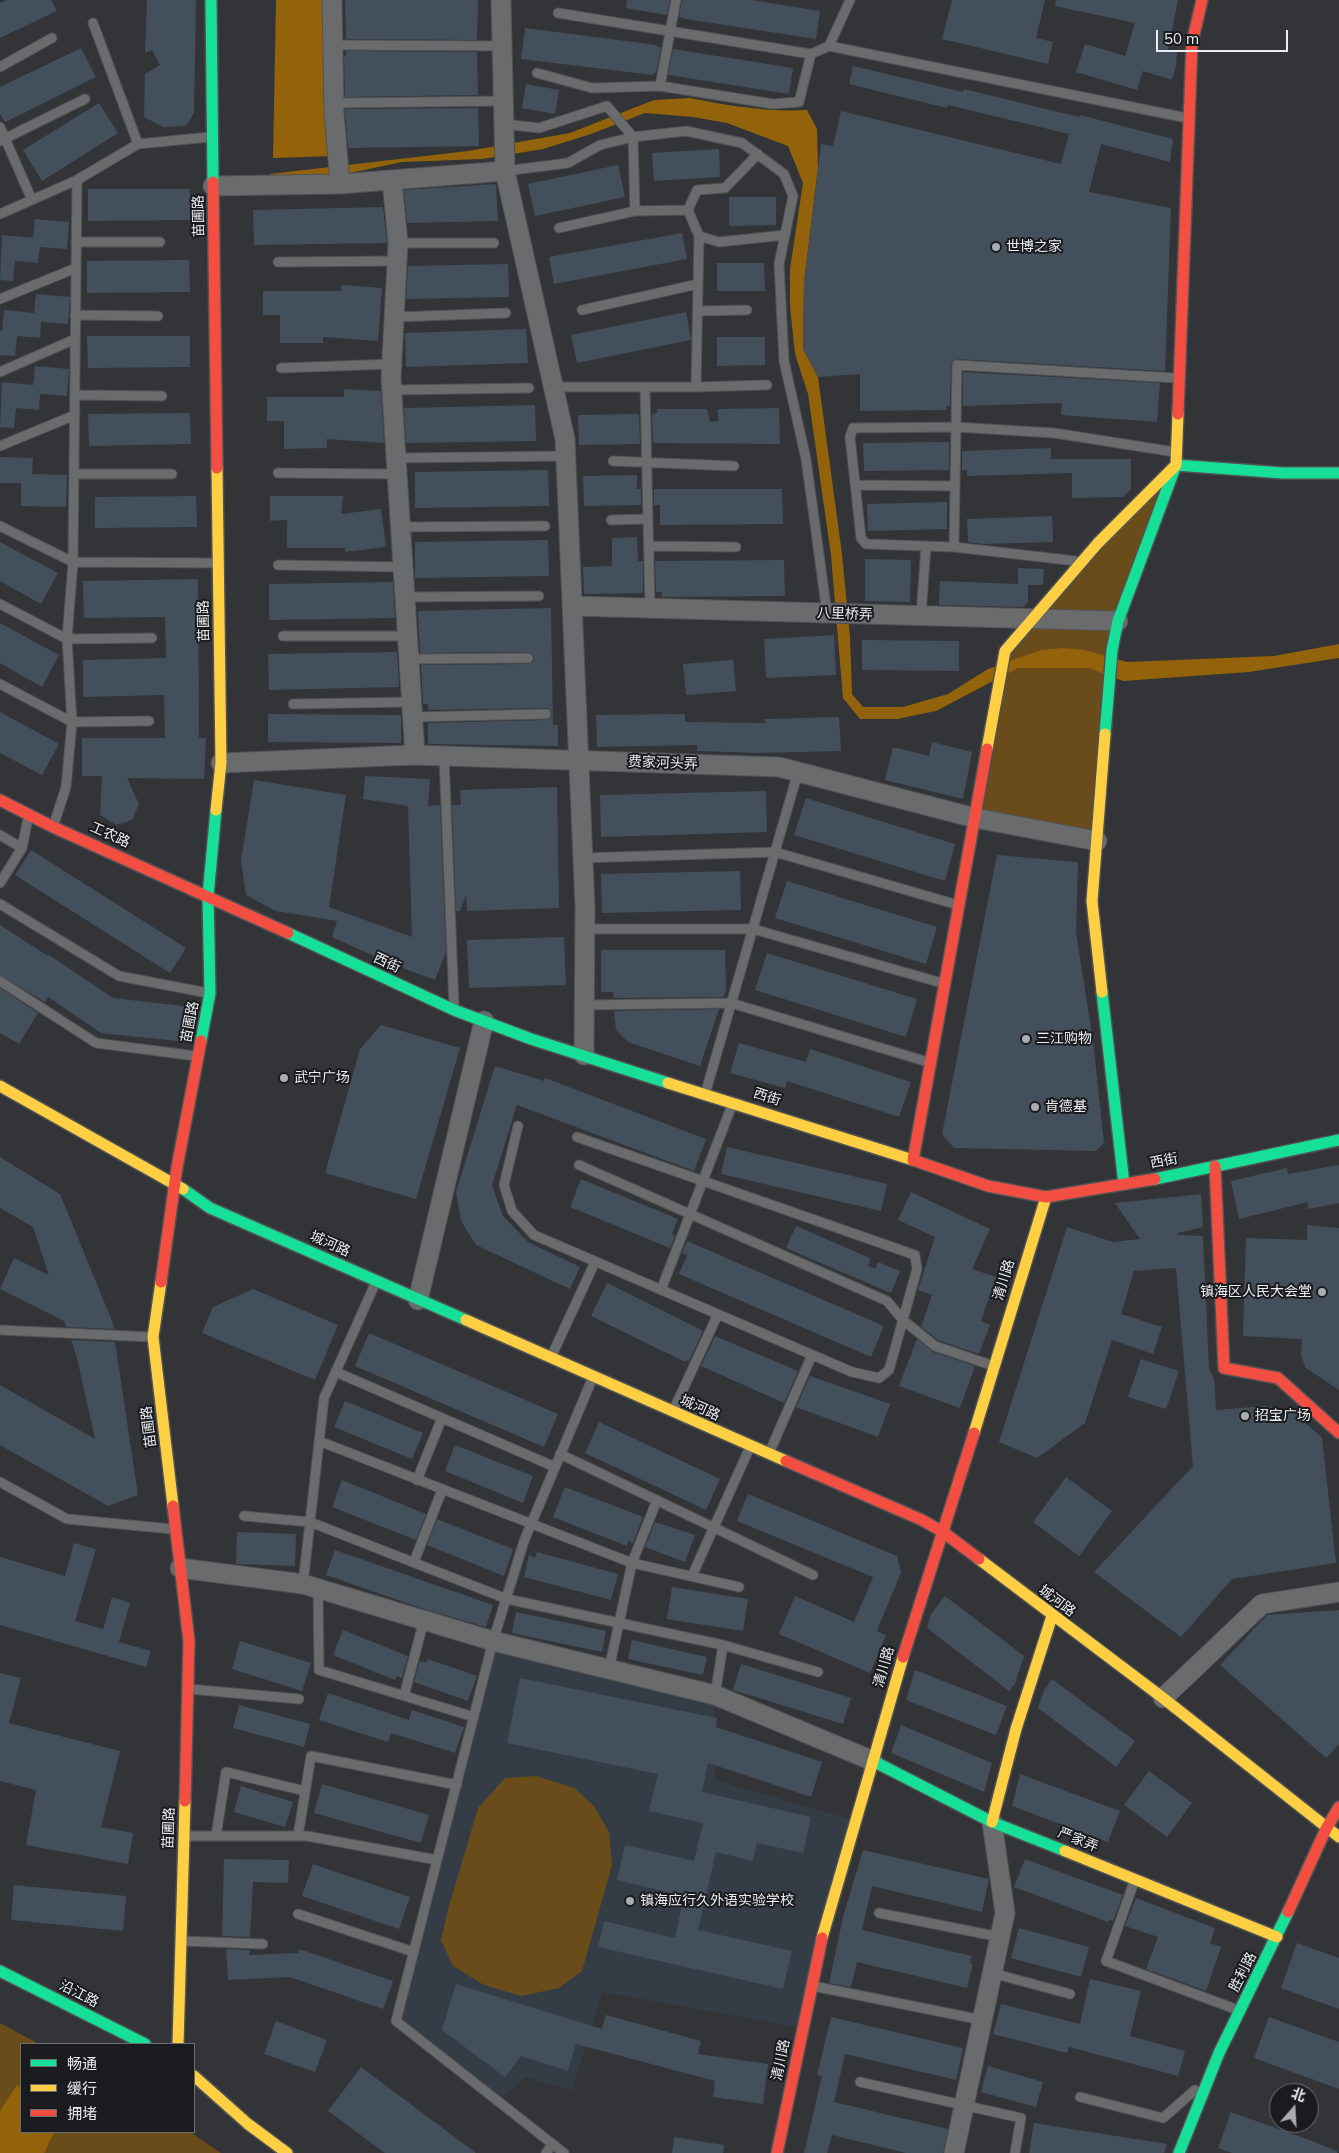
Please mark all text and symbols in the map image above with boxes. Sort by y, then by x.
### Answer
scale bar [1159,20,1292,52]
text: 50 m [1164,29,1199,48]
street label: 苗圃路 [190,195,208,237]
place label: 世博之家 [1006,239,1062,255]
marker: 世博之家 [990,241,1002,253]
street label: 苗圃路 [195,600,213,642]
street label: 八里桥弄 [817,605,873,623]
street label: 费家河头弄 [628,753,698,773]
street label: 工农路 [87,819,133,851]
street label: 西街 [371,949,403,977]
street label: 苗圃路 [178,1000,202,1044]
place label: 三江购物 [1036,1031,1092,1047]
marker: 三江购物 [1020,1033,1032,1045]
place label: 武宁广场 [294,1070,350,1086]
marker: 武宁广场 [278,1072,290,1084]
street label: 西街 [751,1085,783,1109]
place label: 肯德基 [1045,1099,1087,1115]
marker: 肯德基 [1029,1101,1041,1113]
street label: 西街 [1149,1150,1179,1172]
street label: 城河路 [307,1228,353,1260]
street label: 清川路 [990,1257,1018,1303]
place label: 镇海区人民大会堂 [1200,1284,1312,1300]
marker: 镇海区人民大会堂 [1316,1286,1328,1298]
street label: 城河路 [677,1392,723,1424]
street label: 苗圃路 [138,1405,160,1449]
place label: 招宝广场 [1255,1408,1311,1424]
marker: 招宝广场 [1239,1410,1251,1422]
street label: 城河路 [1035,1582,1079,1620]
street label: 清川路 [870,1644,898,1690]
street label: 苗圃路 [160,1807,178,1849]
street label: 严家弄 [1055,1824,1101,1856]
place label: 镇海应行久外语实验学校 [640,1893,794,1909]
marker: 镇海应行久外语实验学校 [624,1895,636,1907]
street label: 胜利路 [1226,1949,1260,1995]
street label: 沿江路 [56,1977,102,2011]
street label: 清川路 [768,2038,794,2082]
legend [20,2043,195,2133]
text: 畅通 [67,2054,97,2073]
text: 缓行 [67,2079,97,2098]
north arrow [1269,2083,1319,2133]
text: 北 [1289,2084,1308,2106]
text: 拥堵 [67,2104,97,2123]

